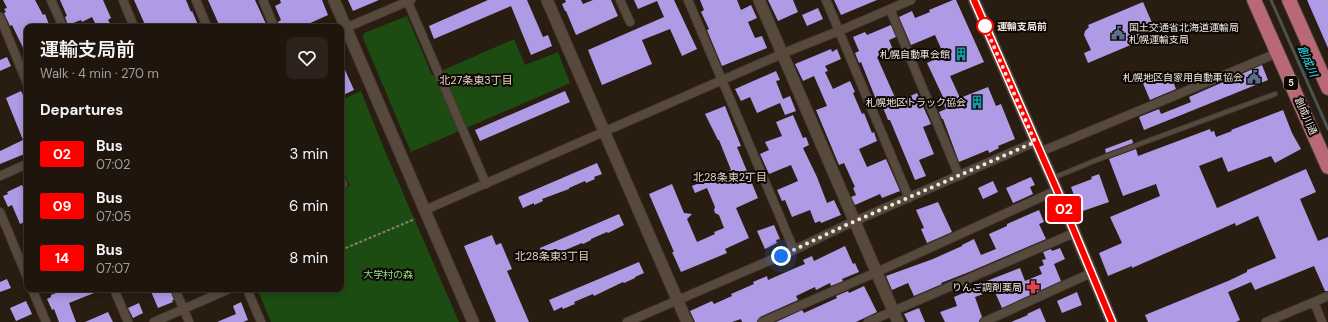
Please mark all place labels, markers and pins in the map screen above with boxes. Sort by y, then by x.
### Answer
marker: 運輸支局前 [976,17,994,35]
place label: 運輸支局前 [997,20,1047,33]
place label: 国土交通省北海道運輸局 札幌運輸支局 [1129,21,1239,46]
public building icon: 国土交通省北海道運輸局 札幌運輸支局 [1110,25,1126,41]
building icon: 札幌自動車会館 [953,46,969,62]
place label: 札幌自動車会館 [880,48,950,61]
public building icon: 札幌地区自家用自動車協会 [1246,69,1262,85]
place label: 札幌地区自家用自動車協会 [1123,71,1243,84]
building icon: 札幌地区トラック協会 [969,94,985,110]
place label: 札幌地区トラック協会 [866,96,966,109]
pharmacy icon: りんご調剤薬局 [1025,279,1041,295]
place label: りんご調剤薬局 [952,281,1022,294]

